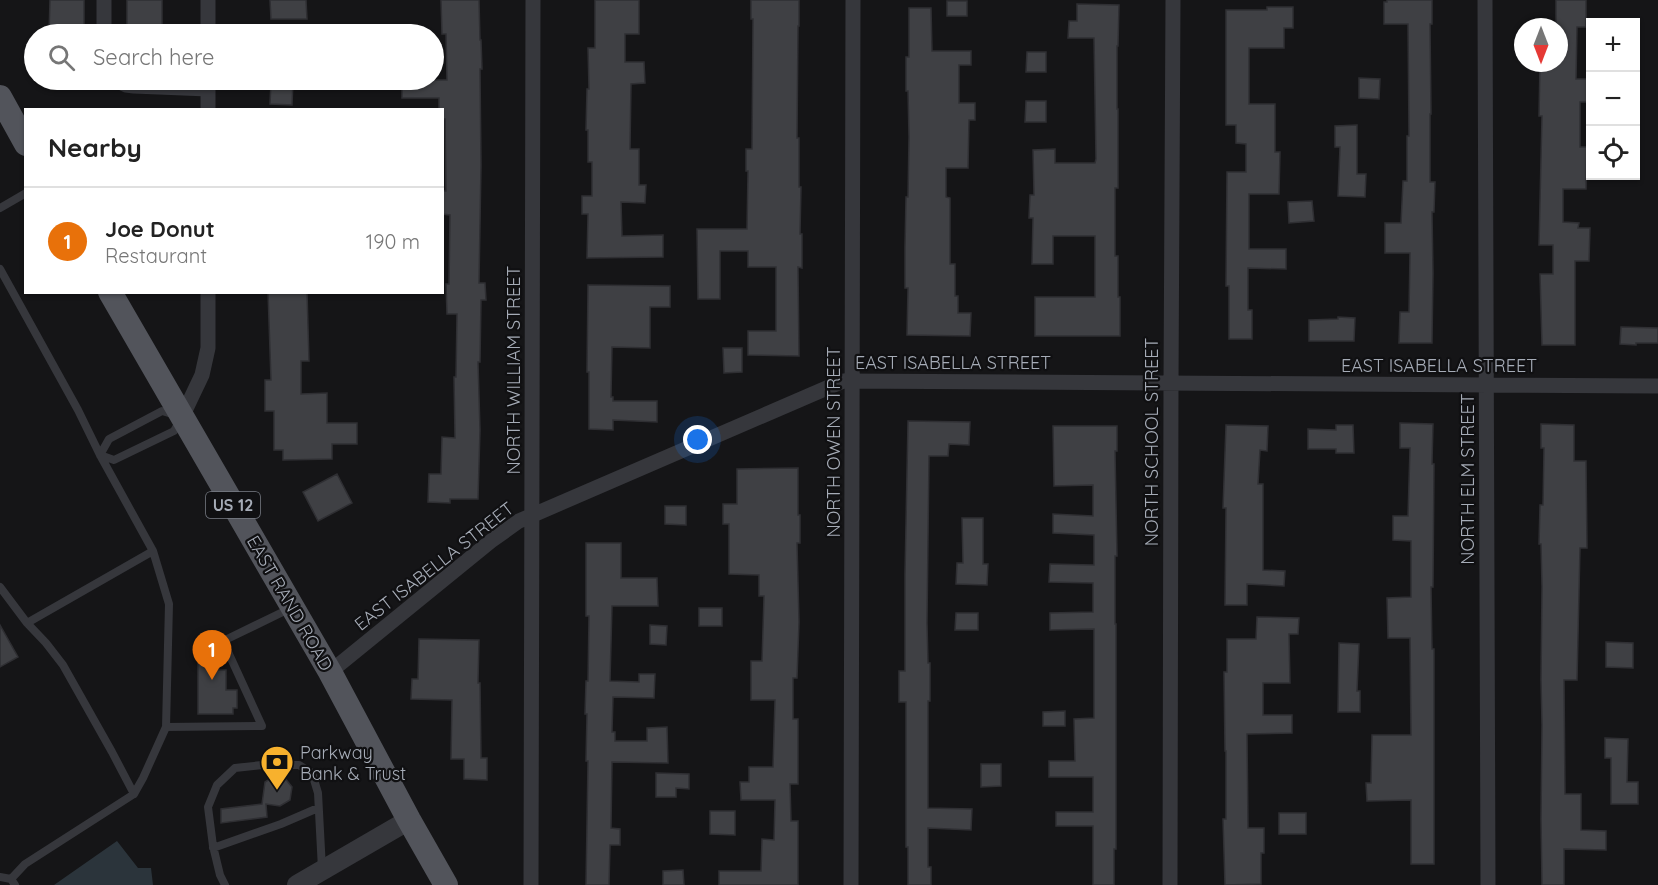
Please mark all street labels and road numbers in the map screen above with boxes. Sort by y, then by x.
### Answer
street label: NORTH WILLIAM STREET [502,265,525,474]
street label: NORTH SCHOOL STREET [1140,338,1163,546]
street label: NORTH OWEN STREET [822,346,845,538]
street label: EAST ISABELLA STREET [855,351,1051,374]
street label: EAST ISABELLA STREET [1341,354,1537,377]
street label: NORTH ELM STREET [1456,393,1479,565]
road number: US 12 [206,492,260,518]
street label: EAST ISABELLA STREET [350,497,518,635]
street label: EAST RAND ROAD [242,531,338,675]

